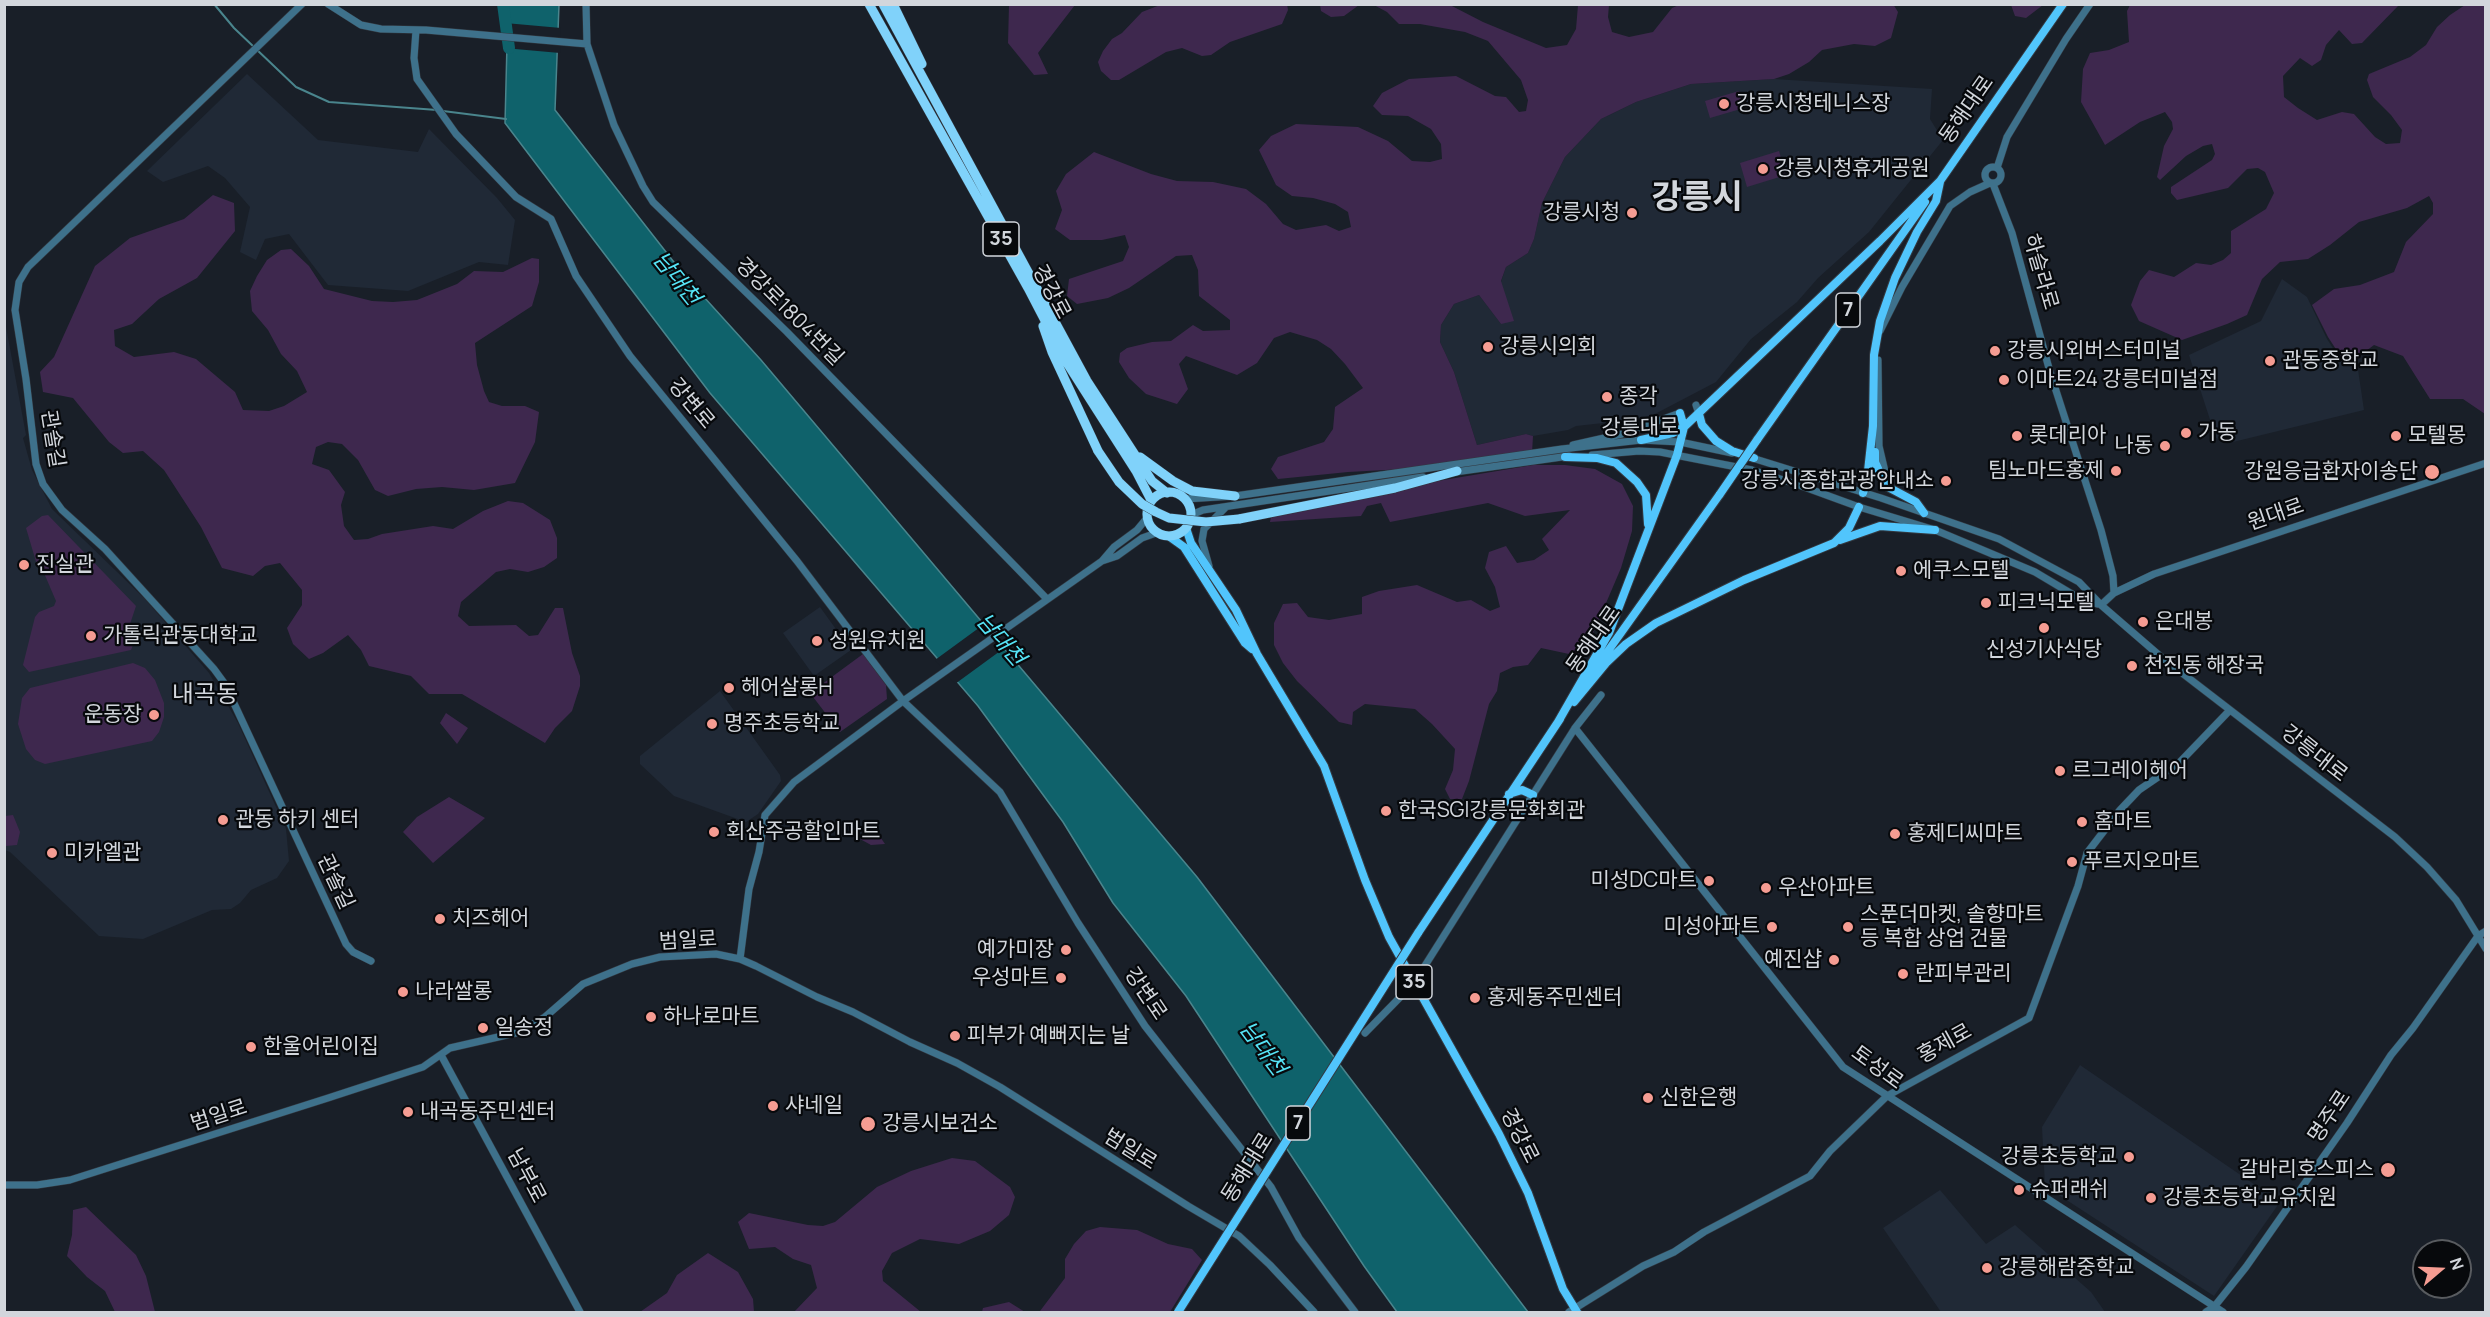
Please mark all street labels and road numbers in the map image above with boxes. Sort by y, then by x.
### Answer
street label: 동해대로 [1935,71,1999,149]
road number: 35 [983,222,1019,256]
street label: 하슬라로 [2017,231,2063,313]
street label: 경강로1804번길 [730,253,848,371]
street label: 경강로 [1026,260,1076,324]
road number: 7 [1836,293,1860,327]
street label: 강변로 [663,374,719,434]
street label: 관솔길 [35,408,69,470]
street label: 강릉대로 [1601,415,1679,441]
street label: 원대로 [2244,494,2308,536]
street label: 동해대로 [1562,601,1626,679]
street label: 강릉대로 [2276,720,2352,788]
street label: 관솔길 [311,850,359,914]
street label: 범일로 [658,927,718,955]
street label: 강변로 [1118,963,1172,1025]
road number: 35 [1396,965,1432,999]
street label: 홍제로 [1914,1019,1976,1069]
street label: 토성로 [1846,1041,1908,1095]
street label: 명주로 [2303,1086,2357,1148]
street label: 범일로 [188,1095,250,1137]
street label: 경강로 [1495,1104,1543,1168]
road number: 7 [1286,1106,1310,1140]
street label: 범일로 [1099,1124,1161,1176]
street label: 동해대로 [1217,1129,1279,1207]
street label: 남부로 [501,1144,551,1208]

